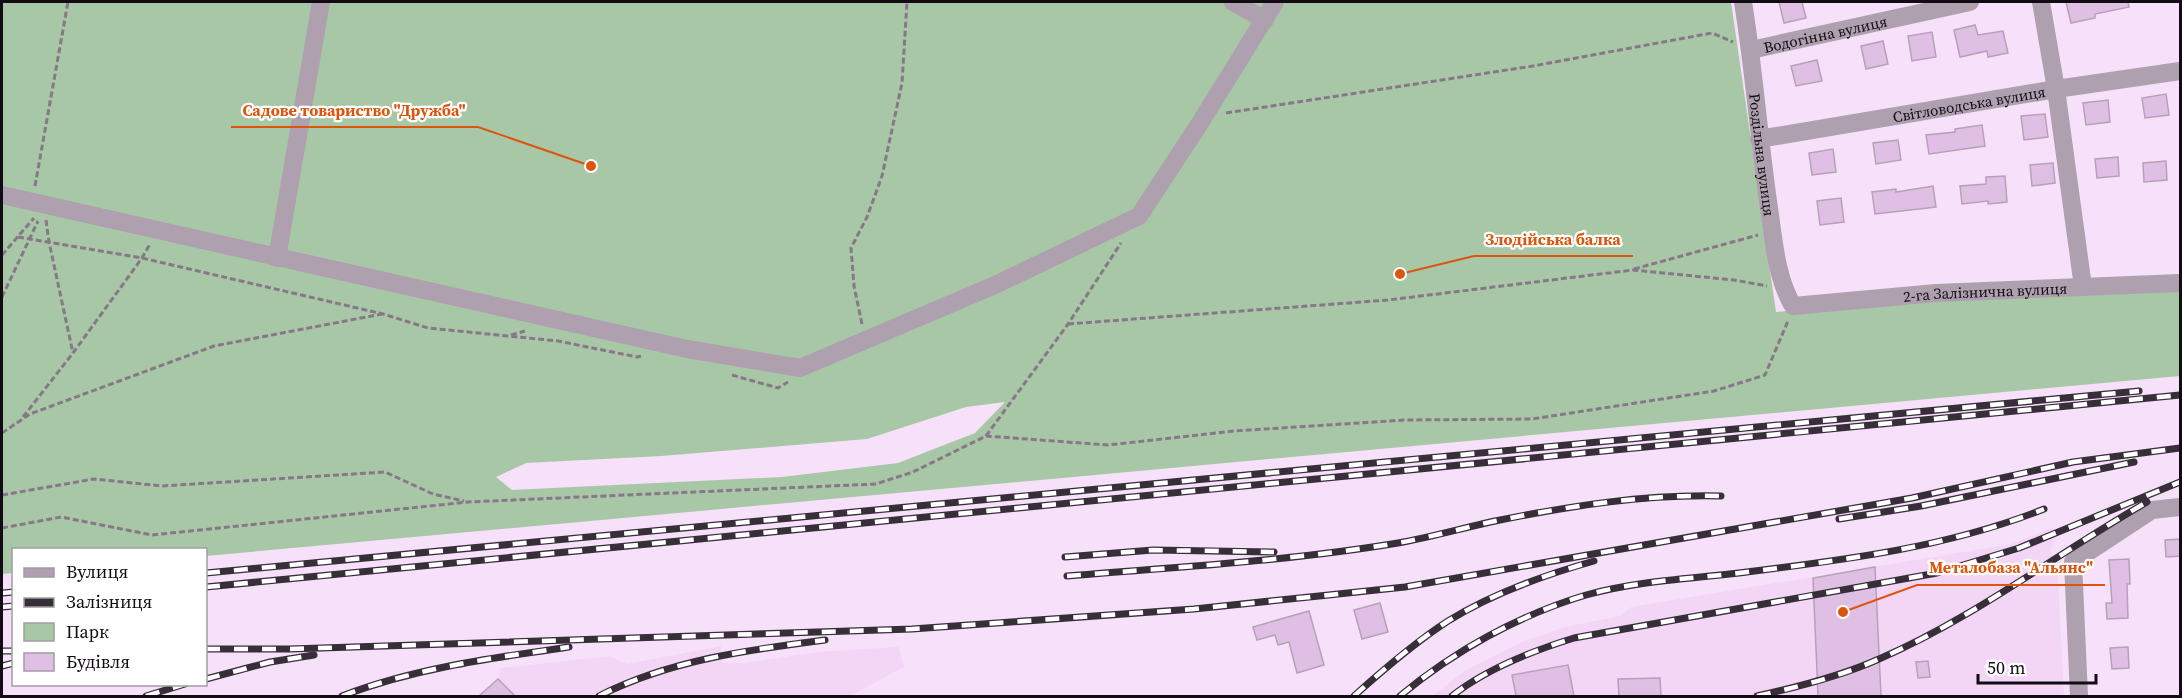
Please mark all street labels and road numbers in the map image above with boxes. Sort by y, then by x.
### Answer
street label: Водогінна вулиця [1762,10,1889,57]
street label: Світловодська вулиця [1891,80,2047,127]
street label: Роздільна вулиця [1745,92,1781,217]
street label: 2-га Залізнична вулиця [1902,277,2068,306]

